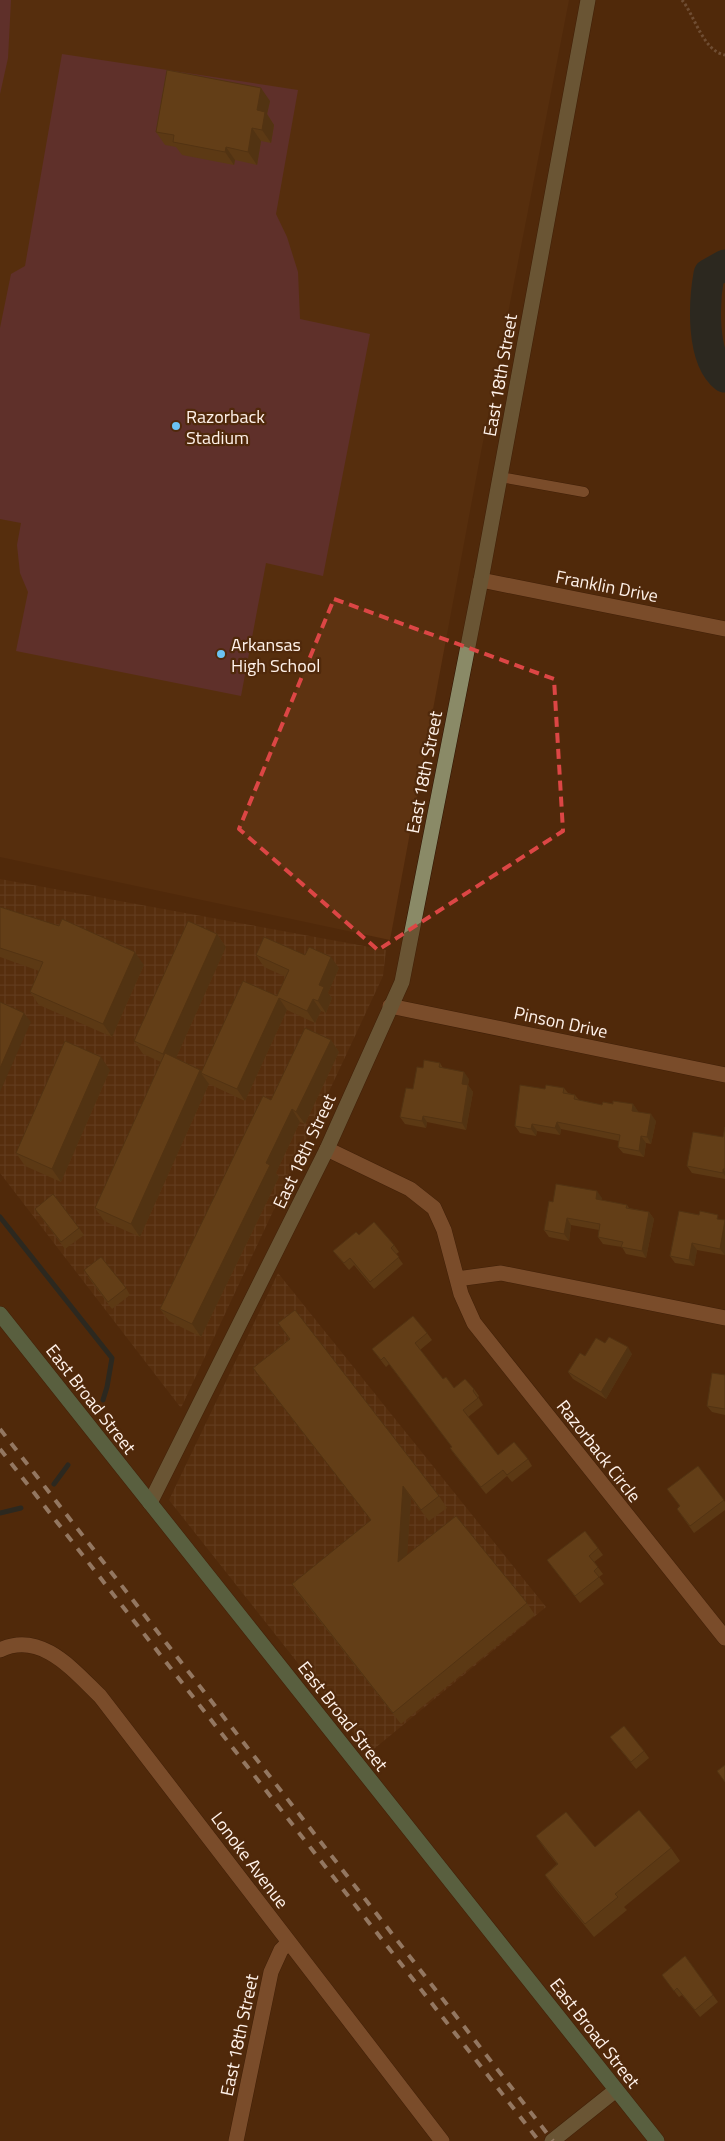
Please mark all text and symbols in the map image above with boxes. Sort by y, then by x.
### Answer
street label: East 18th Street [476,311,524,438]
place label: Razorback Stadium [186,403,265,451]
marker: Razorback Stadium [170,420,182,432]
street label: Franklin Drive [554,563,660,609]
place label: Arkansas High School [231,631,320,679]
marker: Arkansas High School [215,648,227,660]
street label: East 18th Street [399,708,449,836]
street label: Pinson Drive [512,999,610,1045]
street label: East 18th Street [266,1088,343,1213]
street label: East Broad Street [39,1338,143,1460]
street label: Razorback Circle [550,1394,648,1508]
street label: East Broad Street [291,1655,395,1777]
street label: Lonoke Avenue [205,1806,295,1914]
street label: East 18th Street [213,1971,265,2099]
street label: East Broad Street [543,1972,647,2094]

